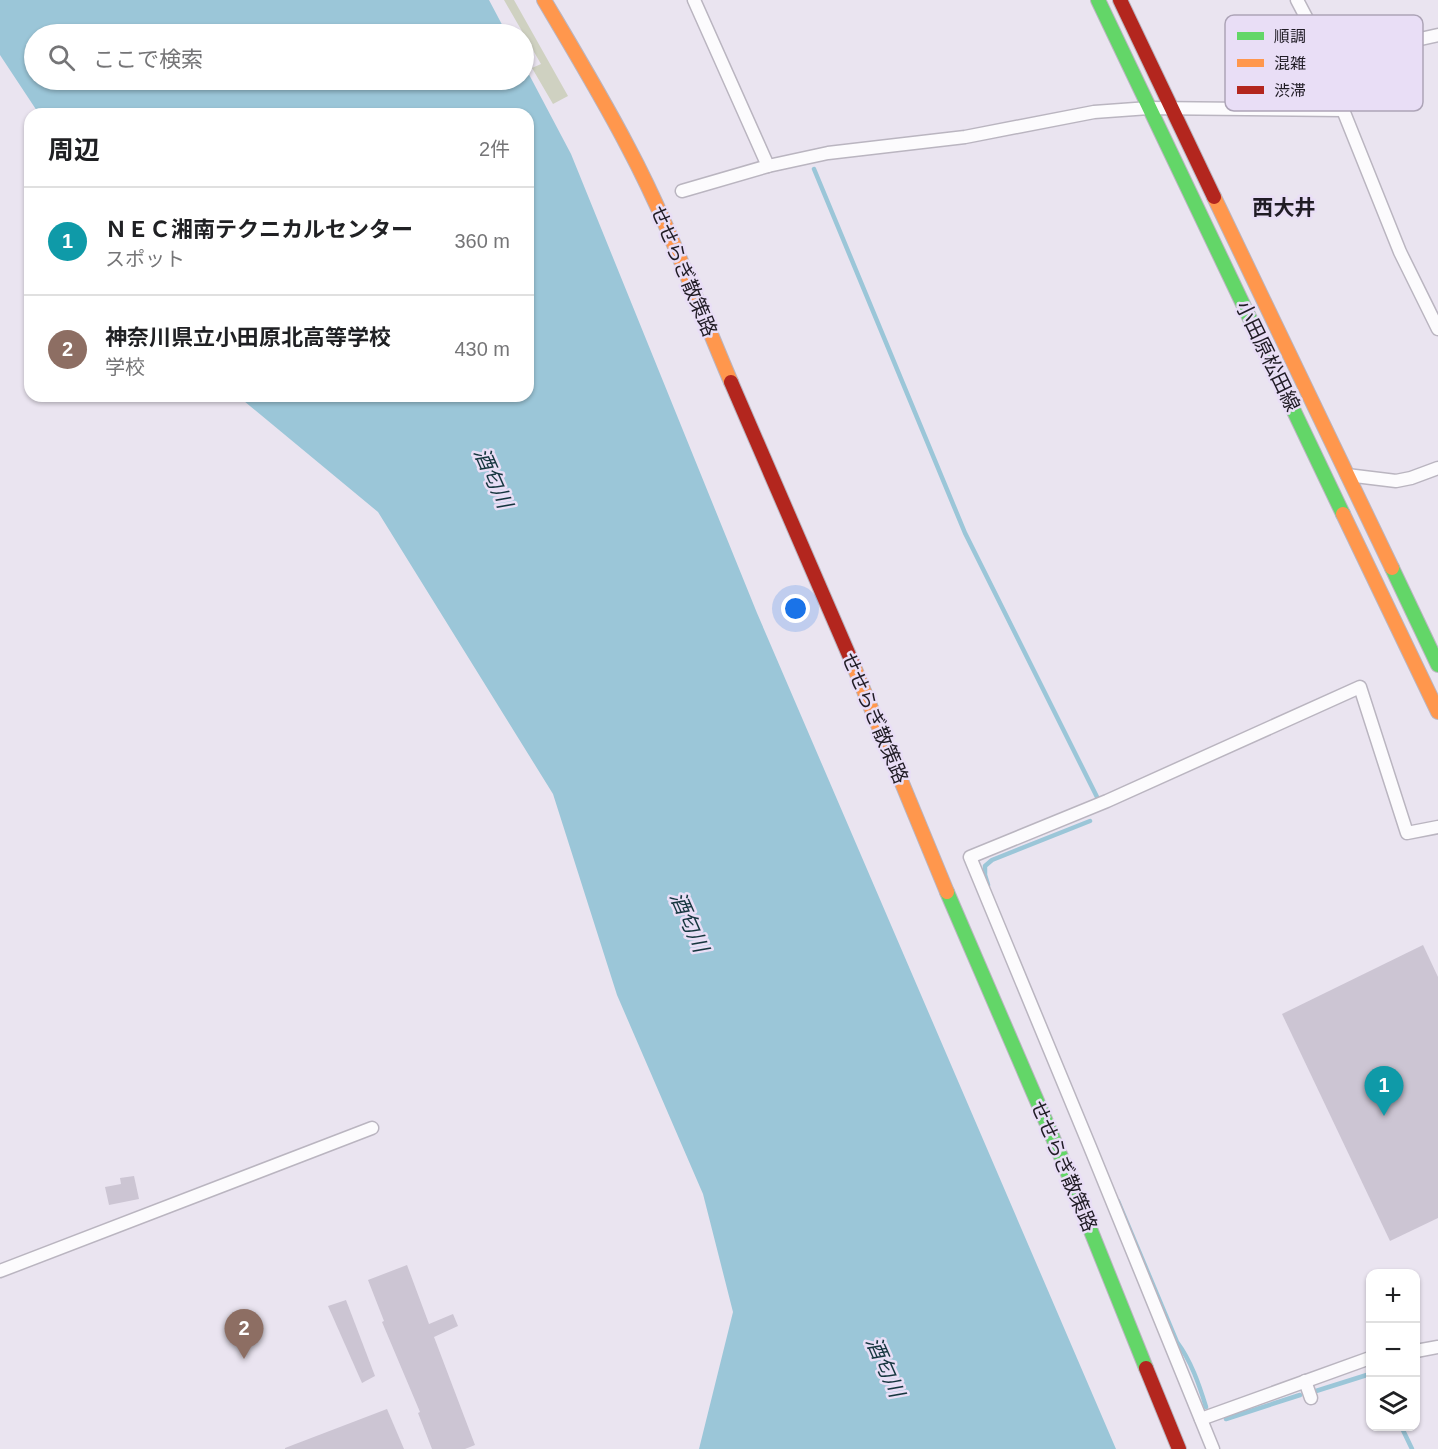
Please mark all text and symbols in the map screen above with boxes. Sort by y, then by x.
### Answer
legend [1225,15,1423,111]
search box [24,24,534,90]
text: 順調 [1274,28,1306,45]
icon: search [45,41,78,74]
text: ここで検索 [93,47,203,72]
text: 混雑 [1274,55,1306,72]
text: 渋滞 [1274,82,1306,99]
text: 周辺 [48,135,100,165]
text: 2件 [479,138,510,160]
district label: 西大井 [1253,196,1316,219]
street label: せせらぎ散策路 [647,202,721,340]
text: ＮＥＣ湘南テクニカルセンター [105,217,413,242]
text: 1 [62,230,73,252]
text: 360 m [454,230,510,252]
text: スポット [105,248,185,270]
street label: 小田原松田線 [1232,297,1304,415]
text: 神奈川県立小田原北高等学校 [105,325,391,350]
text: 2 [62,338,73,360]
text: 430 m [454,338,510,360]
text: 学校 [105,356,145,378]
water label: 酒匂川 [470,444,518,513]
your location [781,594,810,623]
street label: せせらぎ散策路 [838,649,912,787]
water label: 酒匂川 [666,888,714,957]
pin: 1 [1364,1066,1404,1116]
street label: せせらぎ散策路 [1027,1097,1101,1235]
map controls [1366,1269,1420,1431]
button: + [1366,1269,1420,1323]
pin: 2 [224,1310,264,1359]
button: − [1366,1323,1420,1377]
water label: 酒匂川 [862,1333,910,1402]
button: layers [1366,1377,1420,1431]

